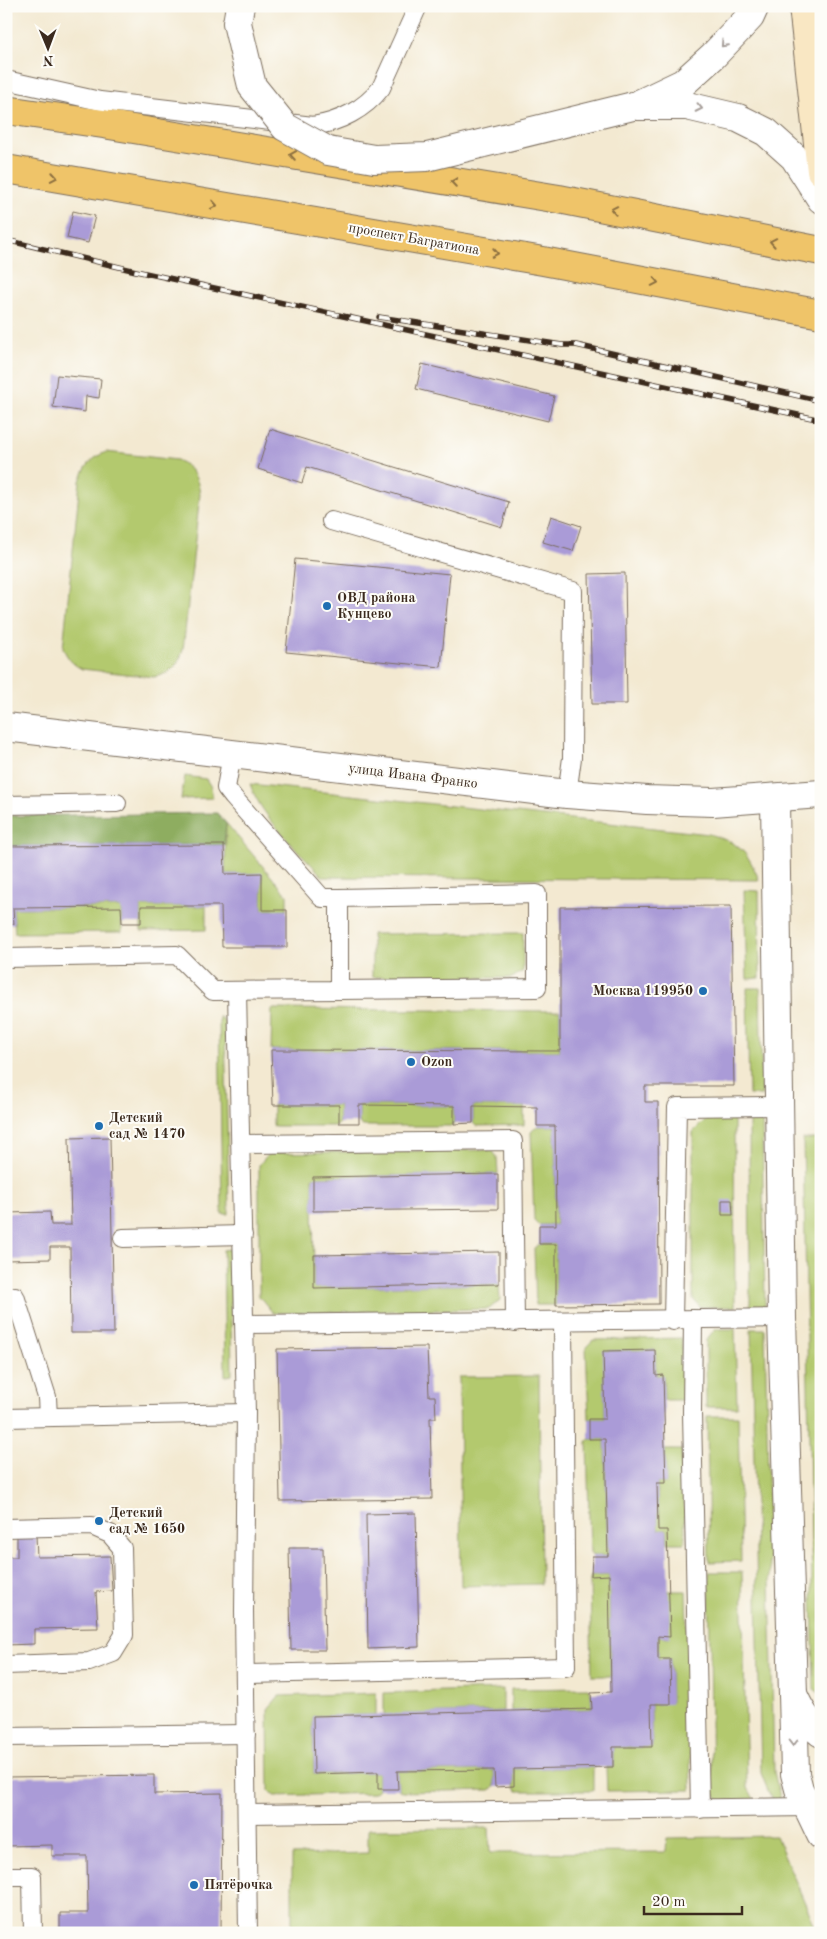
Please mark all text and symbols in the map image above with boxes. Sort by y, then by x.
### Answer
north arrow [22,22,72,72]
one-way arrow [721,38,730,47]
text: N [42,53,54,67]
one-way arrow [694,102,703,113]
one-way arrow [289,151,298,161]
one-way arrow [50,171,59,181]
one-way arrow [449,177,458,187]
one-way arrow [210,199,219,209]
one-way arrow [609,205,618,216]
street label: проспект Багратиона [348,221,480,257]
one-way arrow [769,237,777,247]
one-way arrow [491,247,500,257]
one-way arrow [651,277,659,287]
place label: ОВД района Кунцево [337,591,416,621]
marker: ОВД района Кунцево [321,600,333,612]
street label: улица Ивана Франко [348,761,479,791]
place label: Москва 119950 [593,984,693,998]
marker: Москва 119950 [697,985,709,997]
place label: Ozon [421,1055,452,1069]
marker: Ozon [405,1056,417,1068]
place label: Детский сад № 1470 [109,1111,185,1141]
marker: Детский сад № 1470 [93,1120,105,1132]
place label: Детский сад № 1650 [109,1506,185,1536]
marker: Детский сад № 1650 [93,1515,105,1527]
one-way arrow [788,1739,798,1747]
place label: Пятёрочка [204,1878,273,1892]
marker: Пятёрочка [188,1879,200,1891]
scale bar [644,1884,742,1916]
text: 20 m [652,1895,686,1910]

